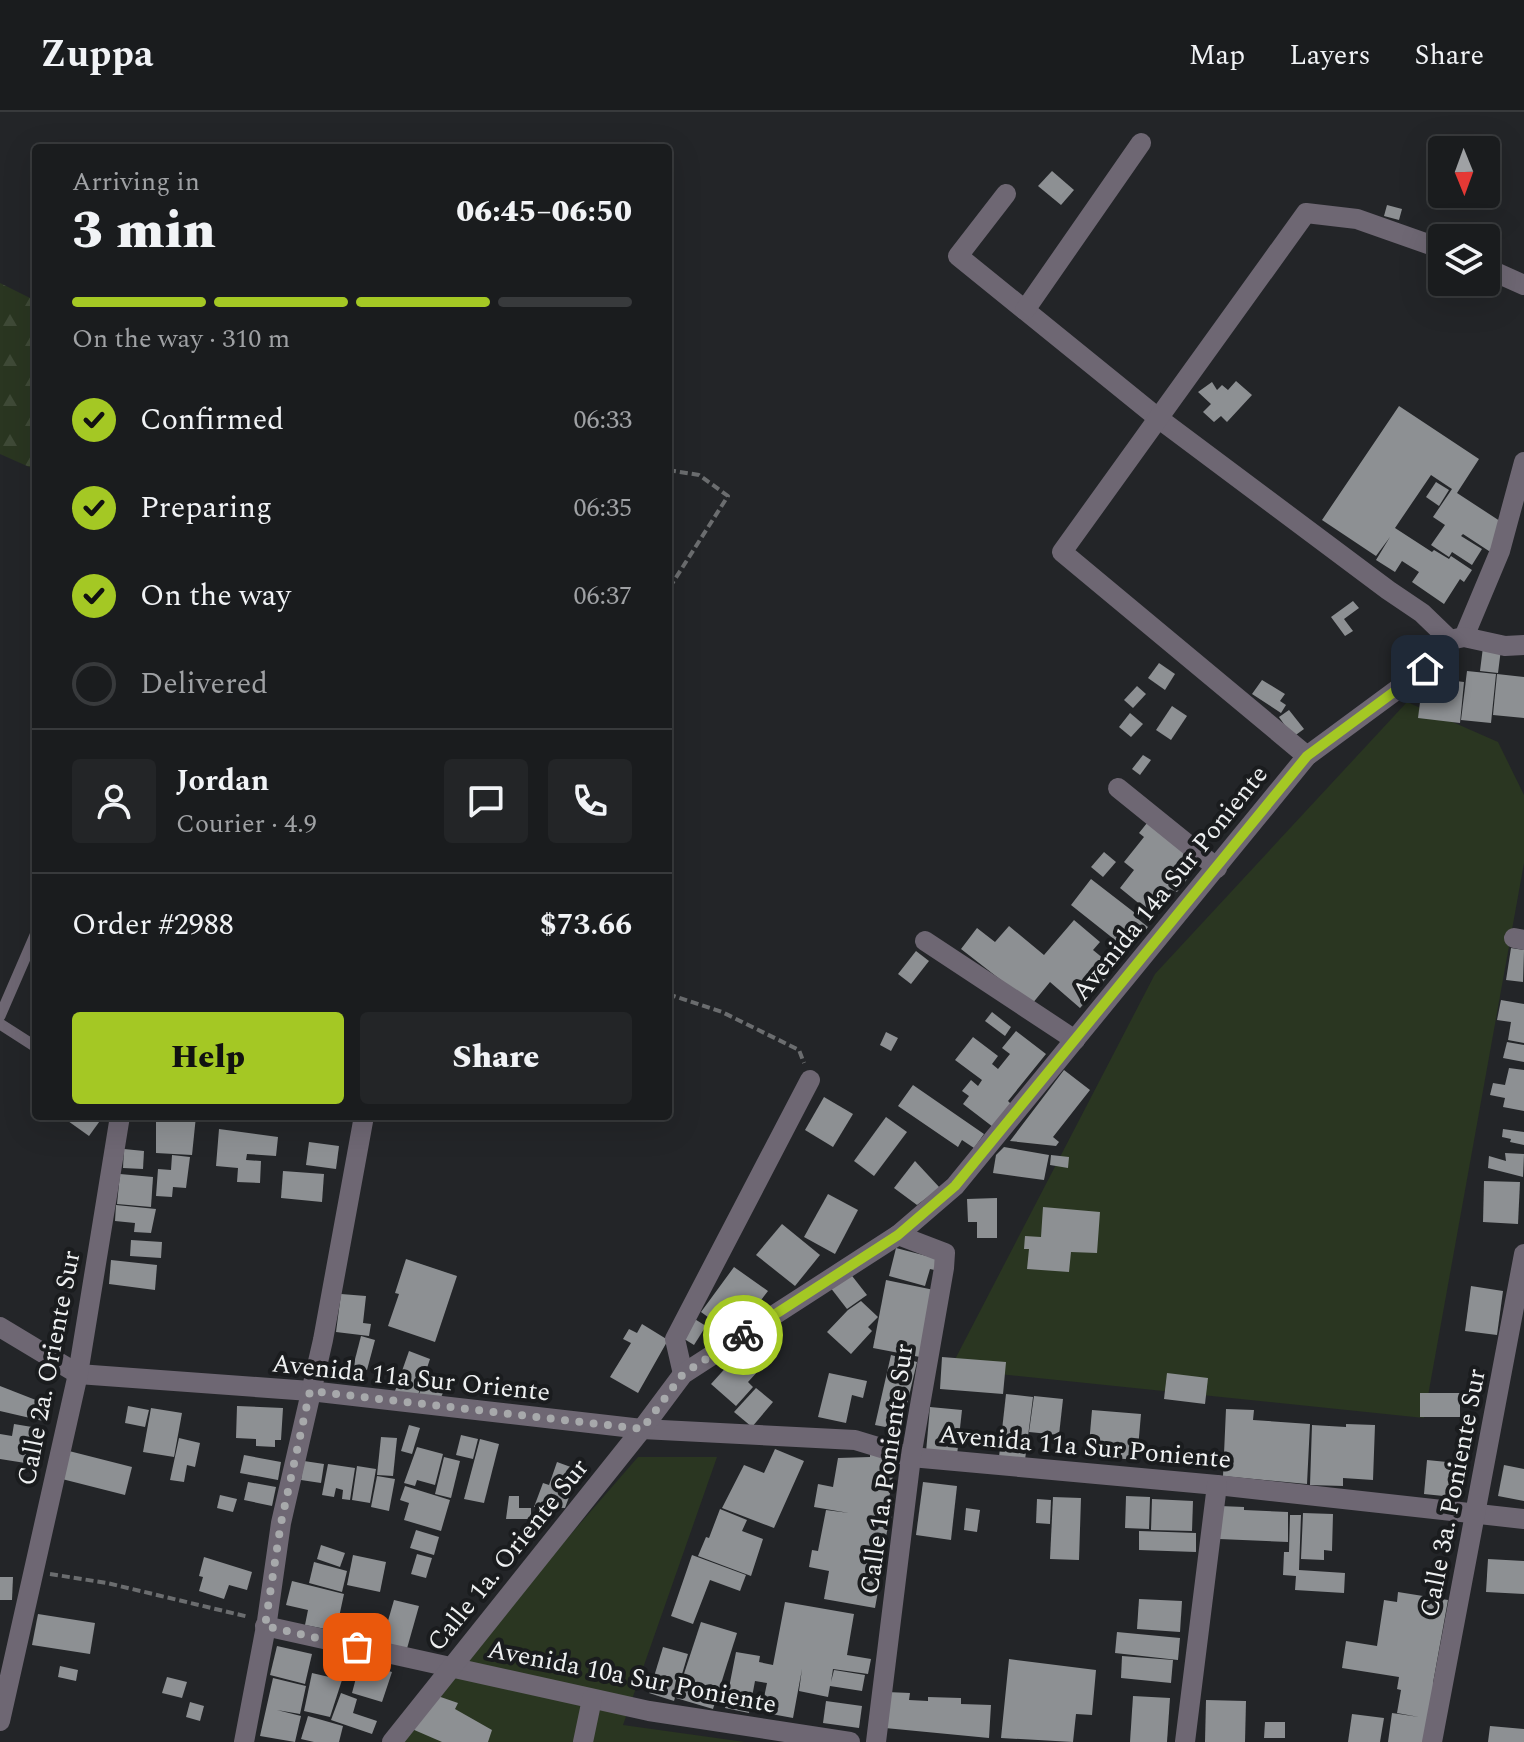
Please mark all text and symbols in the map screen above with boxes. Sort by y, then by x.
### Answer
text: Zuppa [40,26,153,84]
text: Map [1189,34,1245,77]
text: Layers [1289,34,1371,77]
text: Share [1415,34,1484,77]
north arrow [1428,136,1500,208]
map controls [1428,136,1500,296]
text: Arriving in [72,162,200,202]
text: 06:45–06:50 [456,189,632,235]
text: 3 min [72,192,216,271]
button: layers [1428,224,1500,296]
text: On the way · 310 m [72,319,290,359]
text: Confirmed [140,397,284,443]
icon: check [72,398,116,442]
text: 06:33 [573,400,632,440]
text: Preparing [140,485,272,531]
icon: check [72,486,116,530]
text: 06:35 [573,488,632,528]
text: On the way [140,573,291,619]
icon: check [72,574,116,618]
text: 06:37 [573,576,632,616]
pin [1391,635,1459,703]
icon: home [1403,647,1447,691]
text: Delivered [140,661,268,707]
street label: Avenida 14a Sur Poniente [1062,756,1278,1010]
text: Jordan [176,758,269,804]
button: person [72,759,156,843]
button: chat [444,759,528,843]
button: phone [548,759,632,843]
text: Courier · 4.9 [176,804,317,844]
text: Order #2988 [72,902,234,948]
text: $73.66 [540,902,632,948]
button: Help [72,1012,344,1104]
button: Share [360,1012,632,1104]
street label: Calle 2a. Oriente Sur [7,1247,91,1489]
courier [703,1295,783,1375]
icon: bike [721,1313,765,1357]
street label: Calle 1a. Poniente Sur [850,1341,924,1597]
street label: Avenida 11a Sur Oriente [270,1343,552,1413]
street label: Calle 3a. Poniente Sur [1409,1365,1497,1621]
street label: Avenida 11a Sur Poniente [937,1414,1233,1480]
street label: Calle 1a. Oriente Sur [417,1450,599,1660]
pin [323,1613,391,1681]
icon: bag [335,1625,379,1669]
street label: Avenida 10a Sur Poniente [484,1629,780,1725]

